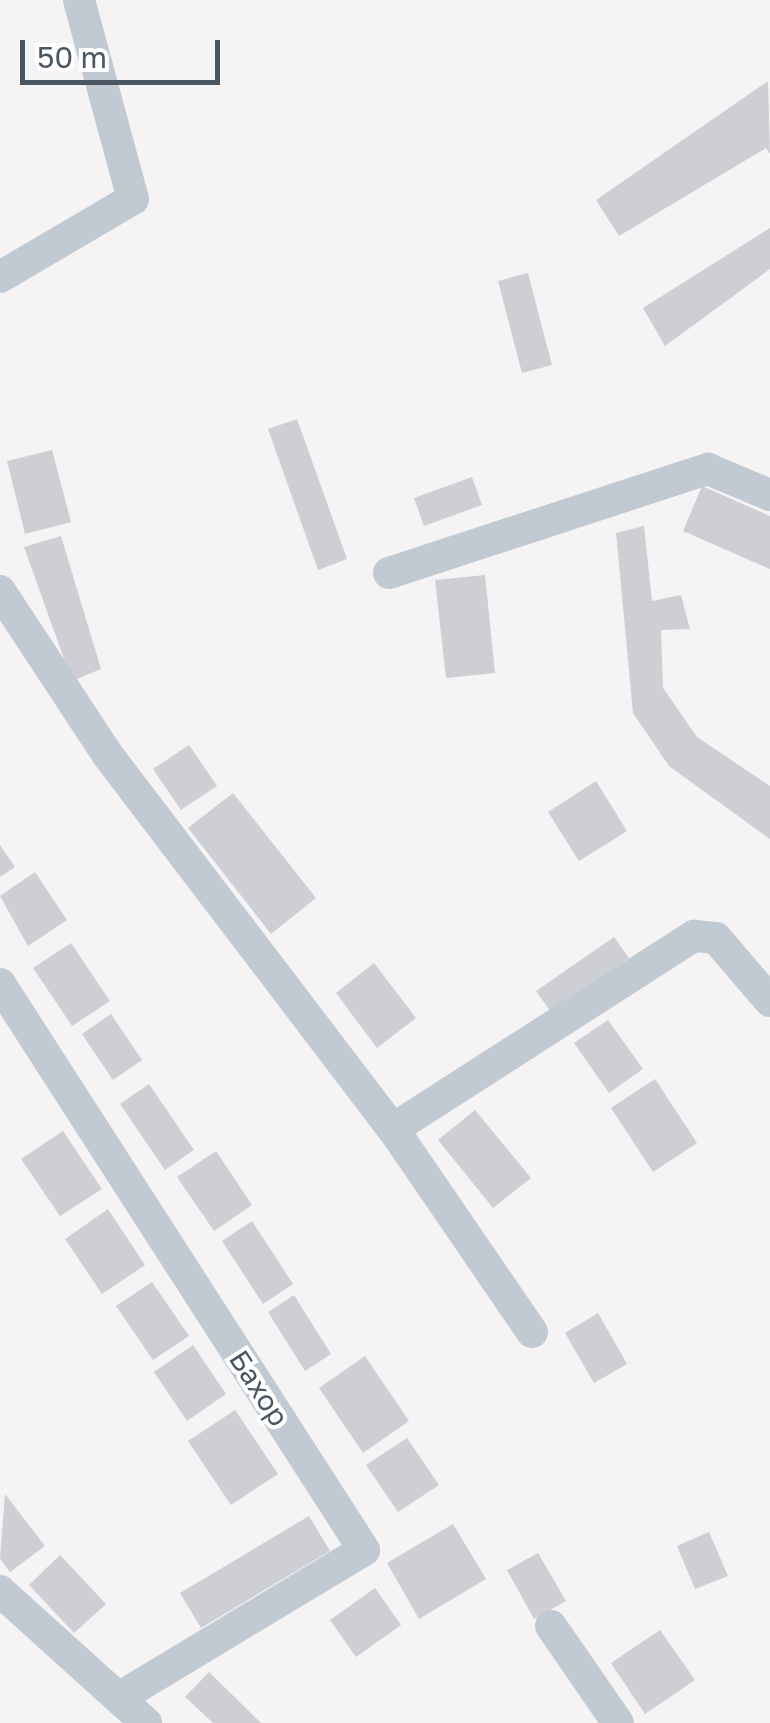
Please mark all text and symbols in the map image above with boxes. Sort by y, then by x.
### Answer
scale bar [25,20,225,82]
text: 50 m [37,39,107,75]
street label: Бахор [222,1344,296,1432]

